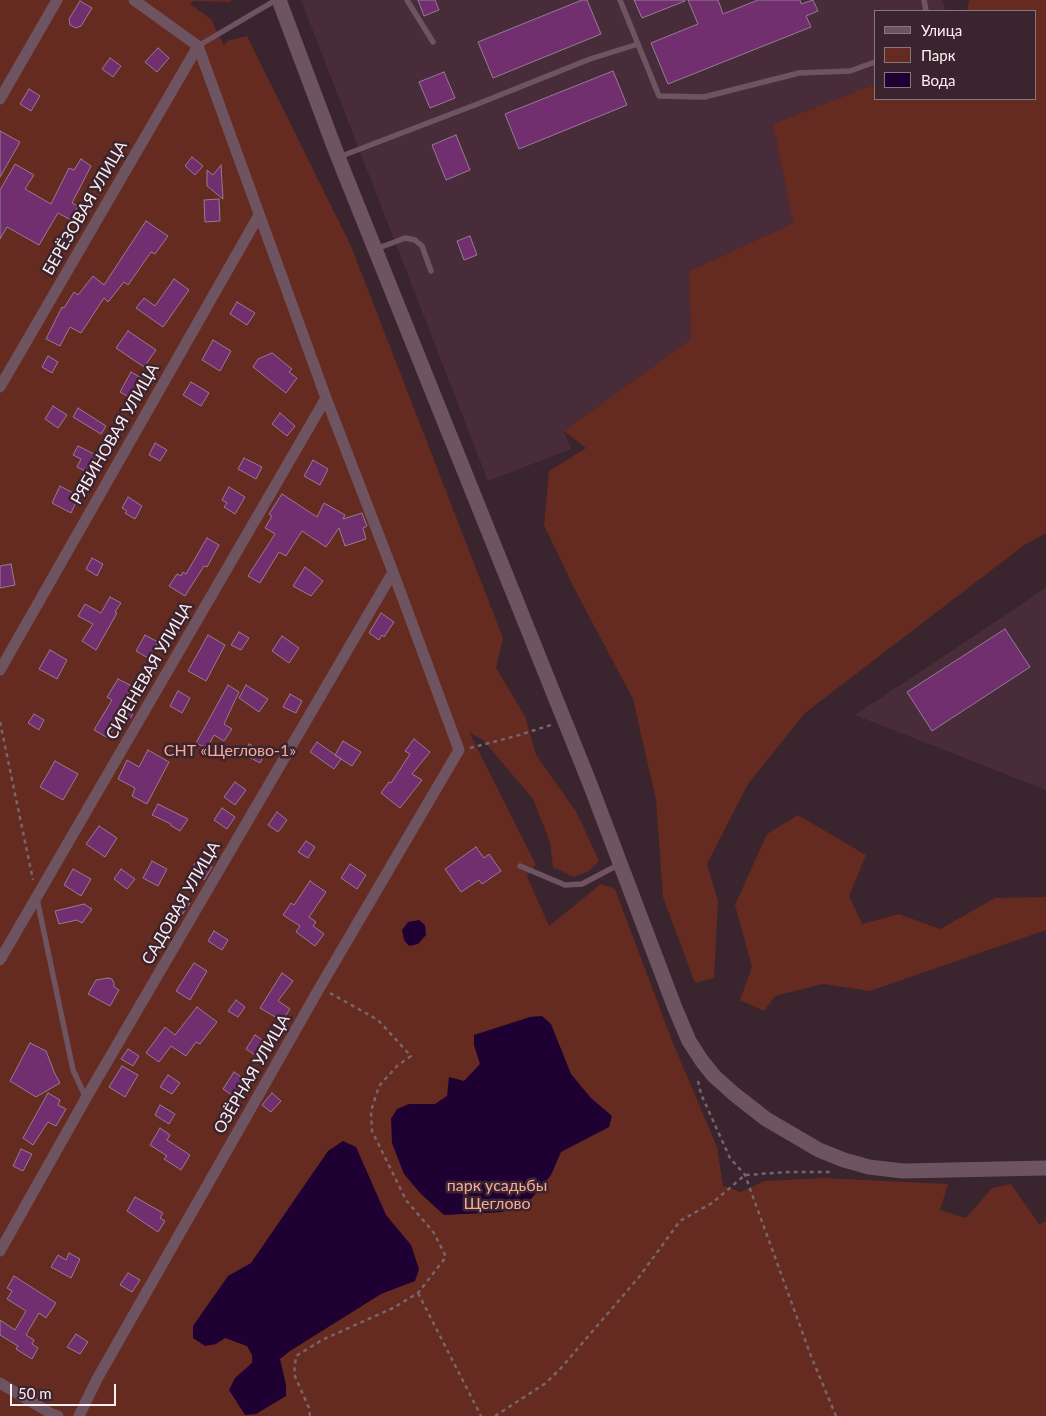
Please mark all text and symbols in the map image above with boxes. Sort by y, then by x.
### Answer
legend [874,10,1036,100]
text: Улица [921,21,962,39]
text: Парк [921,46,955,64]
text: Вода [921,71,956,89]
street label: БЕРЁЗОВАЯ УЛИЦА [39,137,131,279]
street label: РЯБИНОВАЯ УЛИЦА [67,360,163,508]
street label: СИРЕНЕВАЯ УЛИЦА [102,599,196,743]
park label: СНТ «Щеглово-1» [164,741,296,761]
street label: САДОВАЯ УЛИЦА [138,838,224,968]
street label: ОЗЁРНАЯ УЛИЦА [210,1011,294,1137]
park label: парк усадьбы Щеглово [447,1176,547,1214]
scale bar [12,1374,119,1406]
text: 50 m [18,1384,52,1402]

